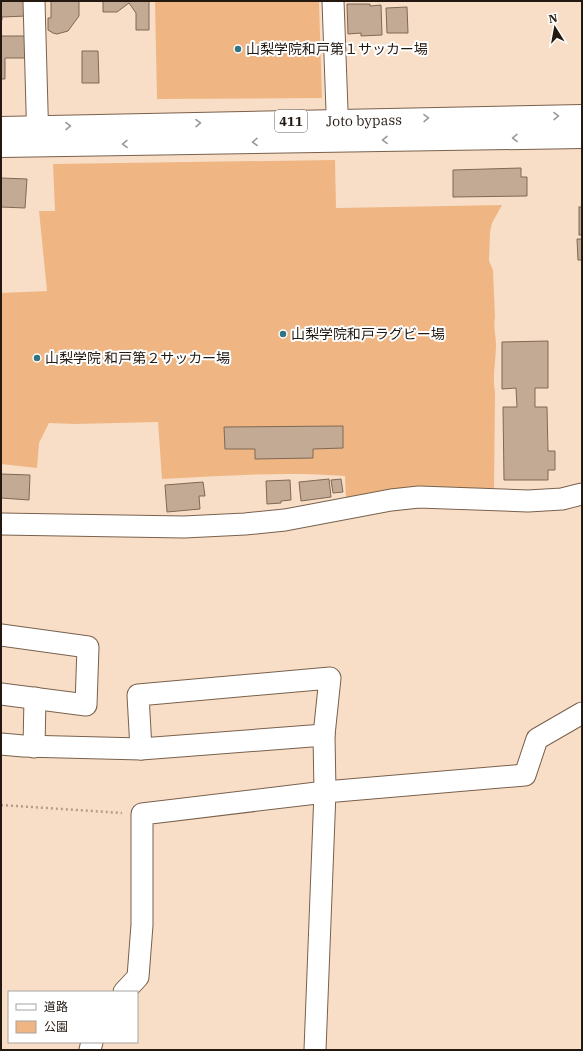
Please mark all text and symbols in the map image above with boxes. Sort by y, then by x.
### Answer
north arrow [535,8,575,48]
text: N [547,10,559,26]
place label: 山梨学院和戸第１サッカー場 [246,40,428,58]
marker: 山梨学院和戸第１サッカー場 [233,44,243,54]
road number: 411 [275,110,307,132]
street label: Joto bypass [326,111,402,130]
one-way arrow [553,112,559,120]
one-way arrow [423,114,429,123]
one-way arrow [195,119,201,127]
one-way arrow [65,122,71,130]
one-way arrow [512,134,518,142]
one-way arrow [382,136,388,144]
one-way arrow [252,138,258,146]
one-way arrow [122,140,128,148]
place label: 山梨学院和戸ラグビー場 [291,325,445,343]
marker: 山梨学院和戸ラグビー場 [278,329,288,339]
place label: 山梨学院 和戸第２サッカー場 [45,349,230,367]
marker: 山梨学院 和戸第２サッカー場 [32,353,42,363]
legend [8,991,138,1043]
text: 道路 [44,999,68,1014]
text: 公園 [44,1019,68,1034]

